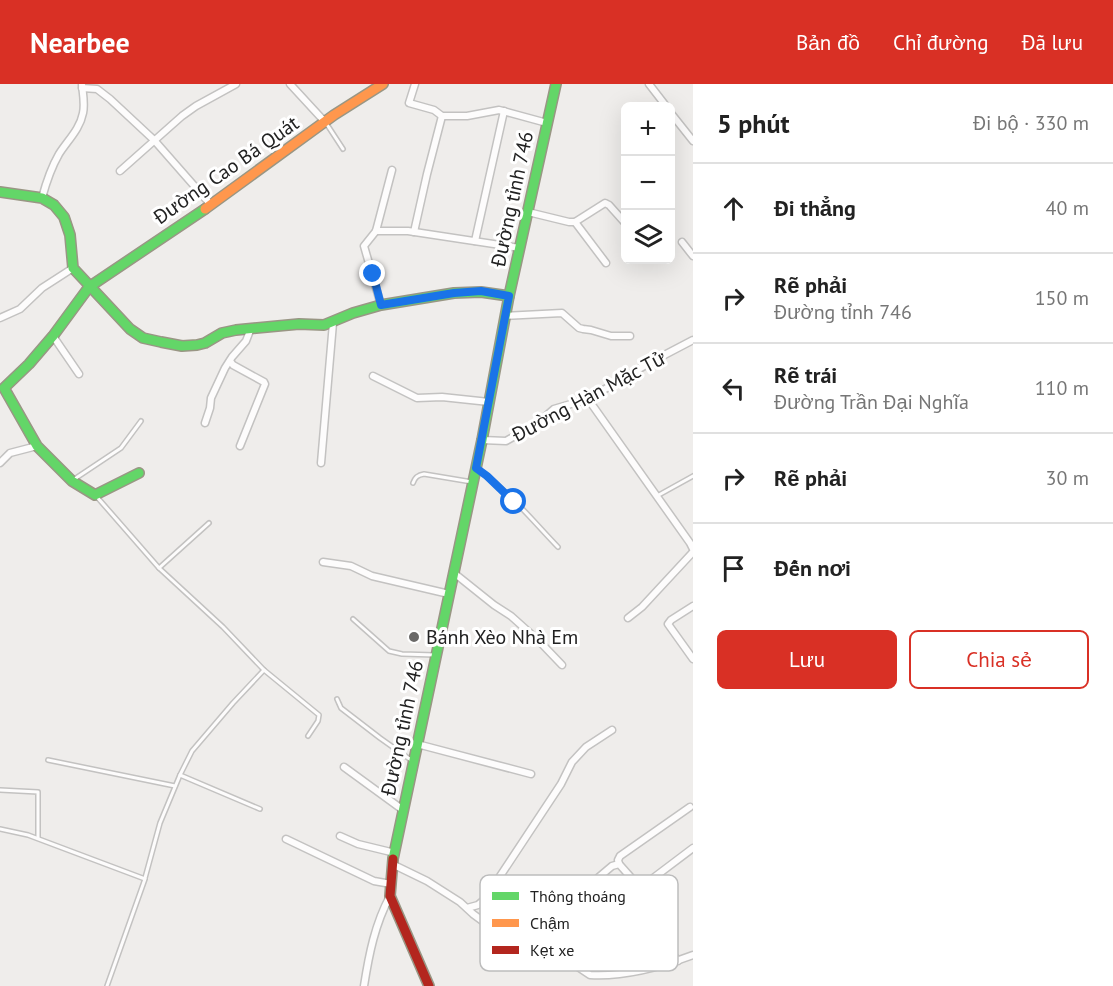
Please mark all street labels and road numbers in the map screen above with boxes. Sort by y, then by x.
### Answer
street label: Đường Cao Bá Quát [147,110,304,231]
street label: Đường tỉnh 746 [485,129,539,270]
street label: Đường Hàn Mặc Tử [507,344,671,448]
street label: Đường tỉnh 746 [375,658,429,799]

